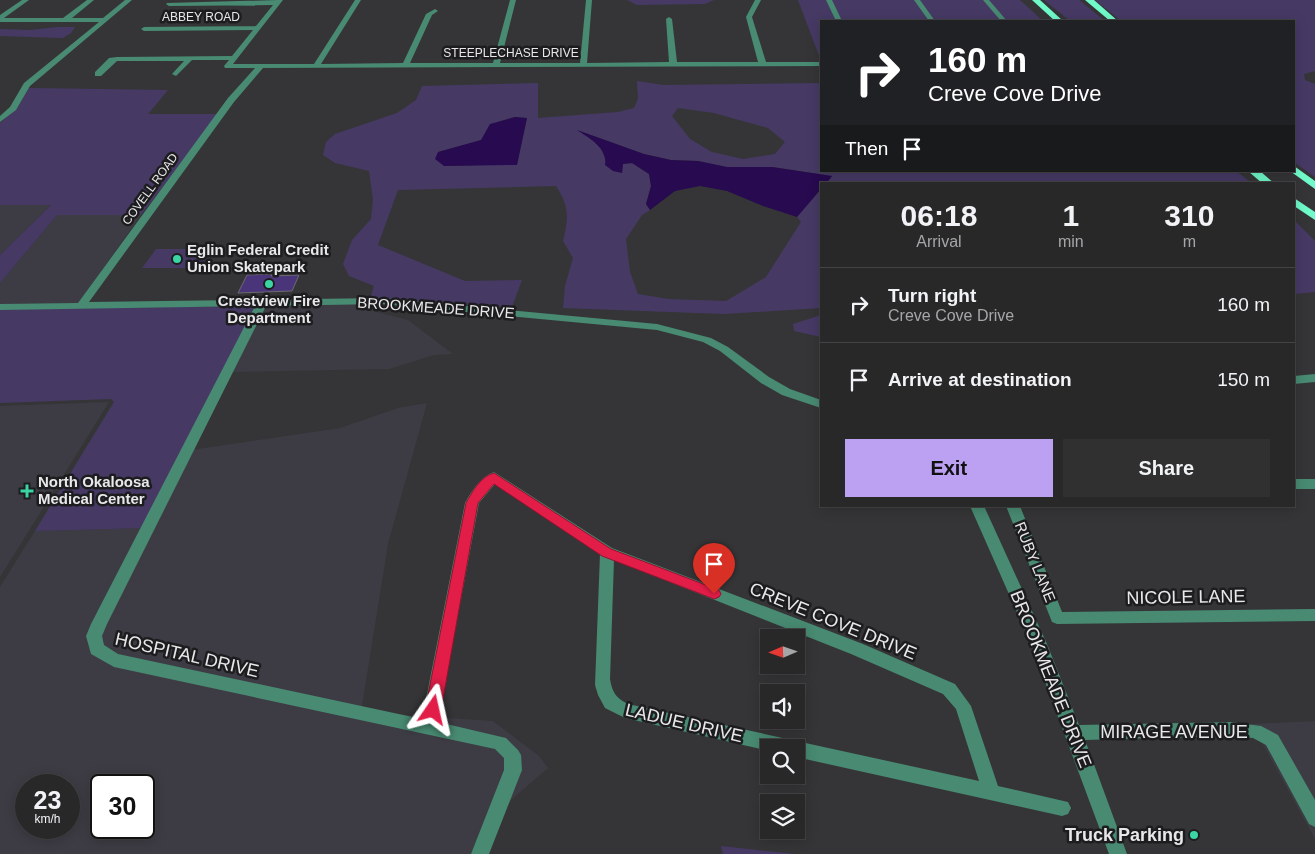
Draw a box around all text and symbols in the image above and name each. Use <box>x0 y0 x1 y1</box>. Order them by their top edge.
street label: ABBEY ROAD <box>162 10 240 24</box>
icon: right <box>845 40 910 105</box>
text: 160 m <box>928 40 1027 79</box>
street label: STEEPLECHASE DRIVE <box>443 46 579 60</box>
text: Creve Cove Drive <box>928 81 1102 106</box>
icon: arrive <box>898 135 926 163</box>
text: Then <box>845 138 888 159</box>
street label: COVELL ROAD <box>119 150 181 227</box>
text: 06:18 <box>901 199 977 232</box>
text: 1 <box>1062 199 1079 232</box>
text: 310 <box>1164 199 1214 232</box>
text: Arrival <box>916 233 962 250</box>
text: min <box>1058 233 1084 250</box>
text: m <box>1183 233 1196 250</box>
place label: Eglin Federal Credit Union Skatepark <box>187 241 329 275</box>
marker: Eglin Federal Credit Union Skatepark <box>171 253 183 265</box>
marker: Crestview Fire Department <box>263 278 275 290</box>
text: Turn right <box>888 285 976 306</box>
icon: right <box>845 291 873 319</box>
place label: Crestview Fire Department <box>218 292 320 326</box>
street label: BROOKMEADE DRIVE <box>357 294 515 321</box>
text: 160 m <box>1217 294 1270 315</box>
text: Creve Cove Drive <box>888 307 1014 324</box>
icon: arrive <box>845 366 873 394</box>
text: Arrive at destination <box>888 369 1072 390</box>
text: 150 m <box>1217 369 1270 390</box>
button: Exit <box>845 439 1053 497</box>
button: Share <box>1063 439 1270 497</box>
place label: North Okaloosa Medical Center <box>38 473 150 507</box>
marker: North Okaloosa Medical Center <box>20 484 34 498</box>
street label: RUBY LANE <box>1012 519 1059 604</box>
pin <box>693 543 735 594</box>
icon: arrive <box>700 550 728 578</box>
street label: CREVE COVE DRIVE <box>747 578 919 664</box>
street label: NICOLE LANE <box>1126 586 1246 608</box>
street label: BROOKMEADE DRIVE <box>1006 588 1096 770</box>
street label: HOSPITAL DRIVE <box>113 629 261 681</box>
north arrow <box>760 629 805 674</box>
map controls <box>760 629 805 839</box>
position arrow <box>406 683 458 735</box>
button: sound <box>760 684 805 729</box>
street label: LADUE DRIVE <box>623 700 745 746</box>
street label: MIRAGE AVENUE <box>1100 722 1248 742</box>
button: search <box>760 739 805 784</box>
speed limit sign: 30 <box>90 774 155 839</box>
text: 23 <box>34 786 61 814</box>
button: layers <box>760 794 805 839</box>
text: km/h <box>34 812 61 826</box>
place label: Truck Parking <box>1065 825 1184 845</box>
marker: Truck Parking <box>1188 829 1200 841</box>

